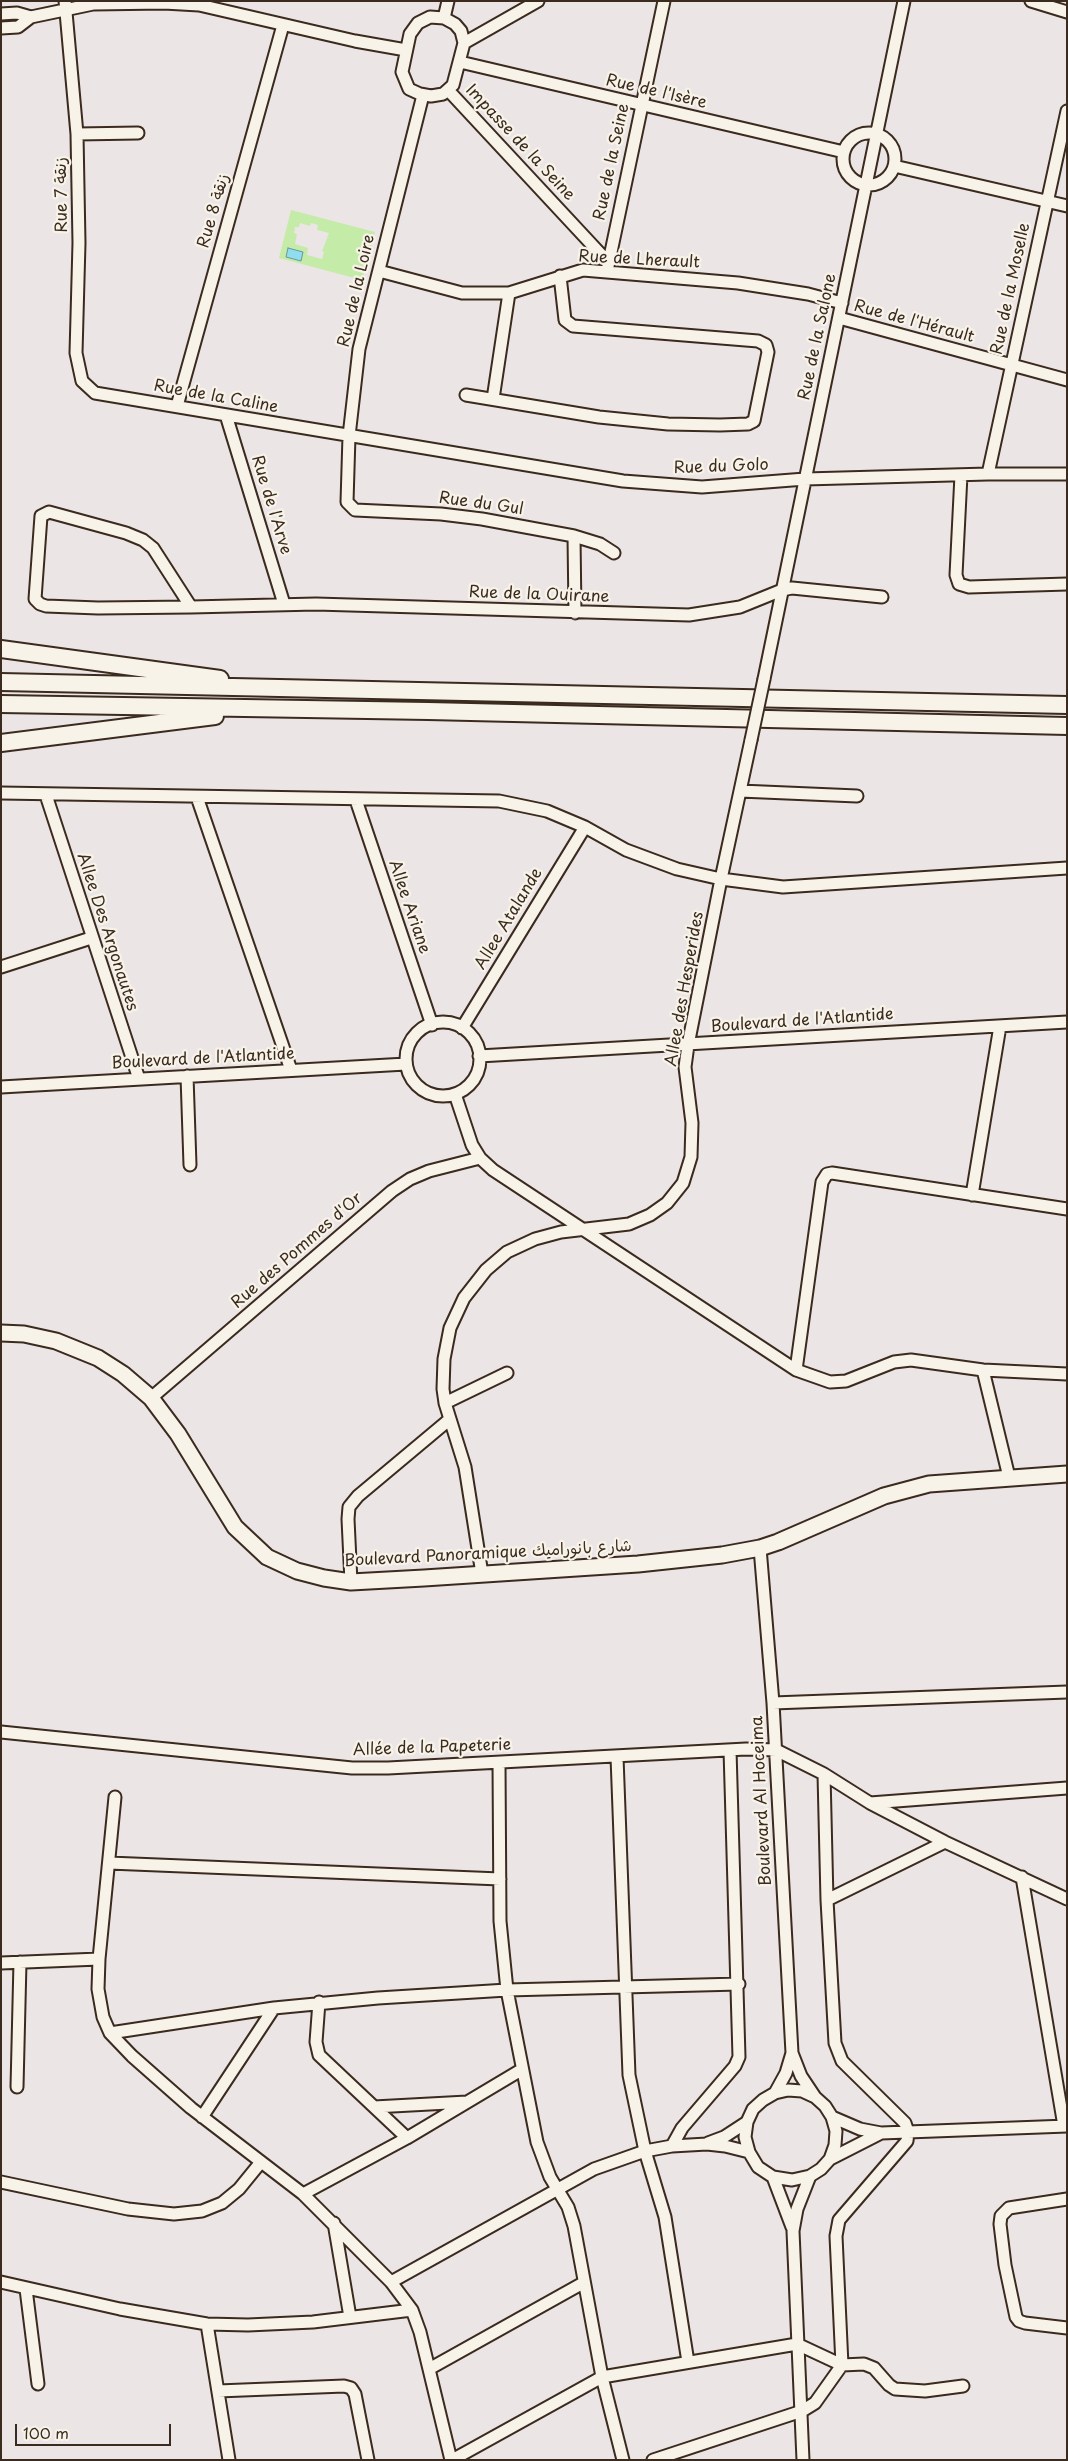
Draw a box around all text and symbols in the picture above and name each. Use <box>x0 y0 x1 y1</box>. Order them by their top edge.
street label: Rue de l'Isère <box>604 71 708 113</box>
street label: Impasse de la Seine <box>461 81 579 205</box>
street label: Rue de la Seine <box>590 102 634 222</box>
street label: Rue 7 زنقة <box>52 157 72 233</box>
street label: Rue 8 زنقة <box>194 172 234 250</box>
street label: Rue de la Moselle <box>988 221 1034 357</box>
street label: Rue de la Loire <box>335 233 379 349</box>
street label: Rue de Lherault <box>578 247 700 273</box>
street label: Rue de la Salone <box>795 272 841 402</box>
street label: Rue de l'Hérault <box>852 297 976 347</box>
street label: Rue de la Caline <box>152 377 280 417</box>
street label: Rue de l'Arve <box>247 453 295 557</box>
street label: Rue du Golo <box>673 456 769 478</box>
street label: Rue du Gul <box>438 489 524 519</box>
street label: Rue de la Ouirane <box>468 583 610 607</box>
street label: Allee Des Argonautes <box>72 851 142 1013</box>
street label: Allee Ariane <box>384 858 434 956</box>
street label: Allee Atalande <box>471 865 547 973</box>
street label: Allee des Hesperides <box>662 910 708 1068</box>
street label: Boulevard de l'Atlantide <box>710 1005 894 1037</box>
street label: Boulevard de l'Atlantide <box>111 1045 295 1073</box>
street label: Rue des Pommes d'Or <box>228 1189 366 1313</box>
street label: Boulevard Panoramique شارع بانوراميك <box>344 1537 632 1571</box>
street label: Boulevard Al Hoceima <box>748 1716 776 1886</box>
street label: Allée de la Papeterie <box>353 1736 511 1760</box>
scale bar <box>18 2414 174 2446</box>
text: 100 m <box>23 2421 69 2444</box>

